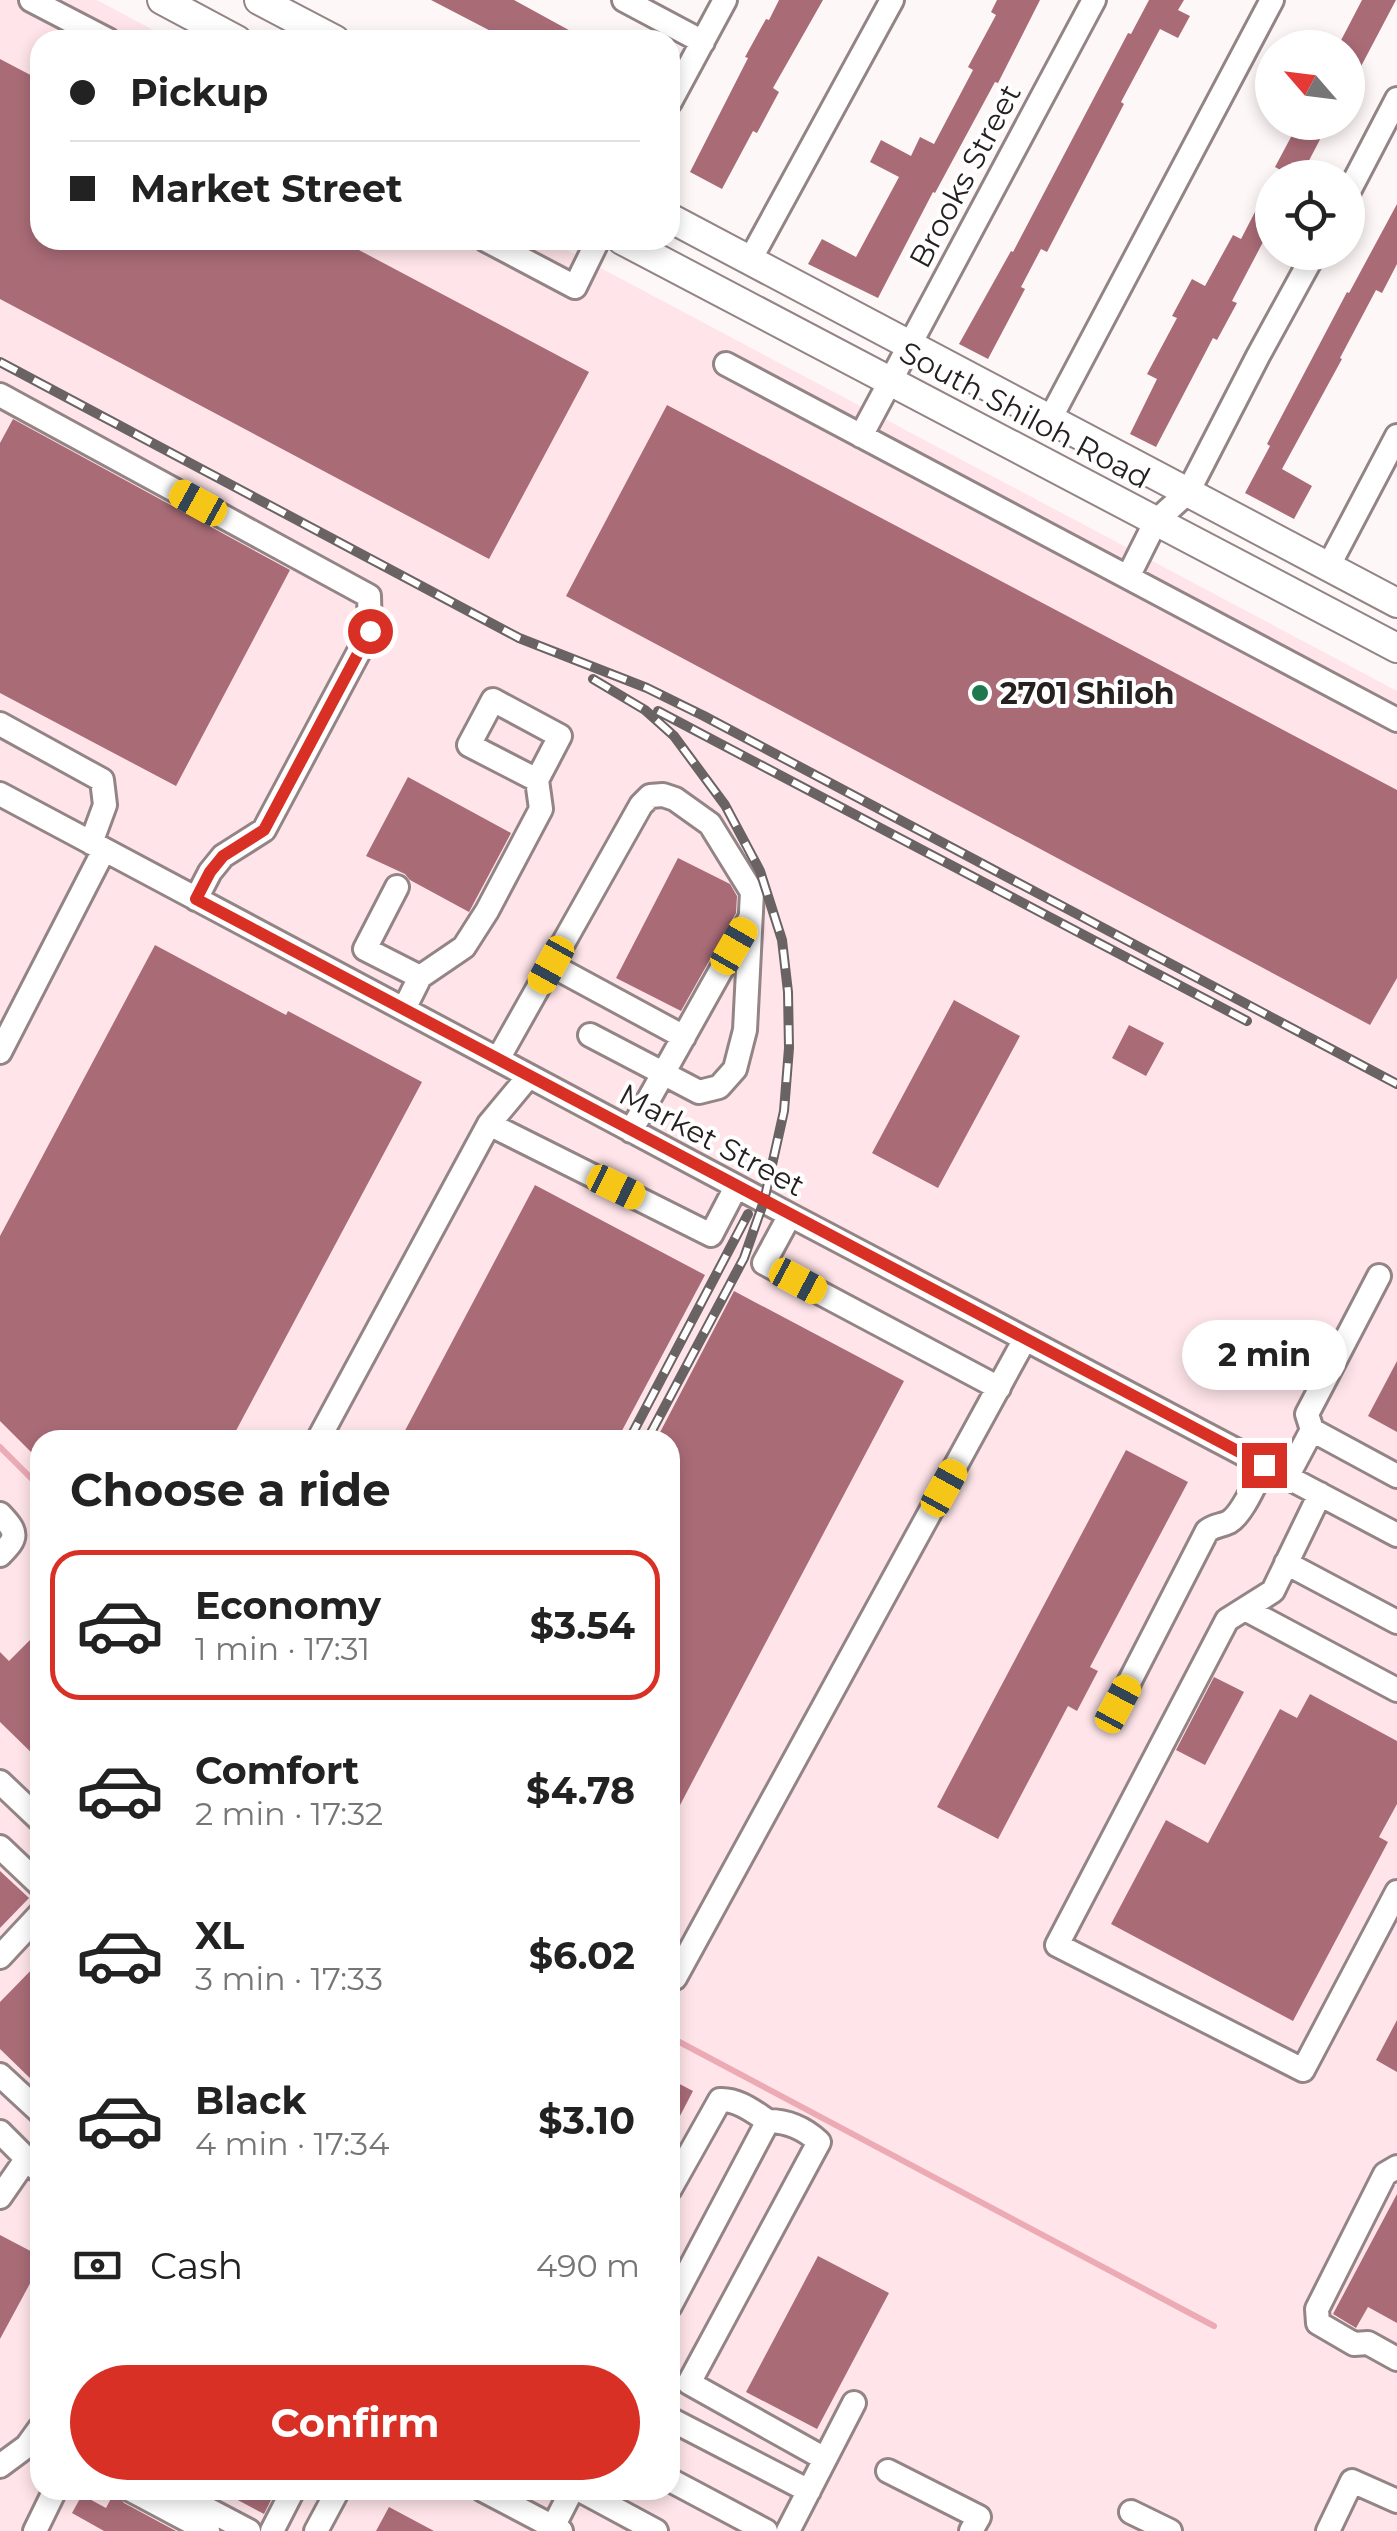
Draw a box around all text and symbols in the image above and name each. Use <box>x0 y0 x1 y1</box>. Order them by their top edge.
north arrow <box>1255 30 1365 140</box>
map controls <box>1255 30 1365 270</box>
text: Pickup <box>130 69 268 116</box>
street label: Brooks Street <box>901 78 1029 274</box>
button: locate <box>1255 160 1365 270</box>
text: Market Street <box>130 165 403 212</box>
street label: South Shiloh Road <box>894 333 1156 497</box>
car <box>164 475 232 531</box>
route start <box>348 609 393 654</box>
place label: 2701 Shiloh <box>1000 675 1175 712</box>
marker: 2701 Shiloh <box>969 682 991 704</box>
car <box>706 913 762 979</box>
car <box>523 931 579 999</box>
street label: Market Street <box>613 1076 811 1204</box>
car <box>582 1160 650 1214</box>
car <box>764 1254 832 1308</box>
callout: 2 min <box>1182 1320 1346 1390</box>
text: 2 min <box>1218 1335 1311 1374</box>
route end <box>1242 1443 1287 1488</box>
car <box>916 1454 972 1522</box>
text: Choose a ride <box>70 1462 391 1517</box>
icon: car <box>75 1580 165 1670</box>
text: Economy <box>195 1582 381 1629</box>
text: $3.54 <box>530 1602 635 1649</box>
text: 1 min · 17:31 <box>195 1629 370 1668</box>
car <box>1091 1670 1145 1738</box>
icon: car <box>75 1745 165 1835</box>
text: Comfort <box>195 1747 359 1794</box>
text: $4.78 <box>526 1767 635 1814</box>
text: 2 min · 17:32 <box>195 1794 383 1833</box>
icon: car <box>75 1910 165 2000</box>
text: XL <box>195 1912 244 1959</box>
text: $6.02 <box>529 1932 635 1979</box>
text: 3 min · 17:33 <box>195 1959 383 1998</box>
icon: car <box>75 2075 165 2165</box>
text: Black <box>195 2077 306 2124</box>
text: $3.10 <box>538 2097 635 2144</box>
text: 4 min · 17:34 <box>195 2124 389 2163</box>
icon: cash <box>70 2238 125 2293</box>
text: Cash <box>150 2242 243 2289</box>
text: 490 m <box>536 2246 640 2285</box>
button: Confirm <box>70 2365 640 2480</box>

